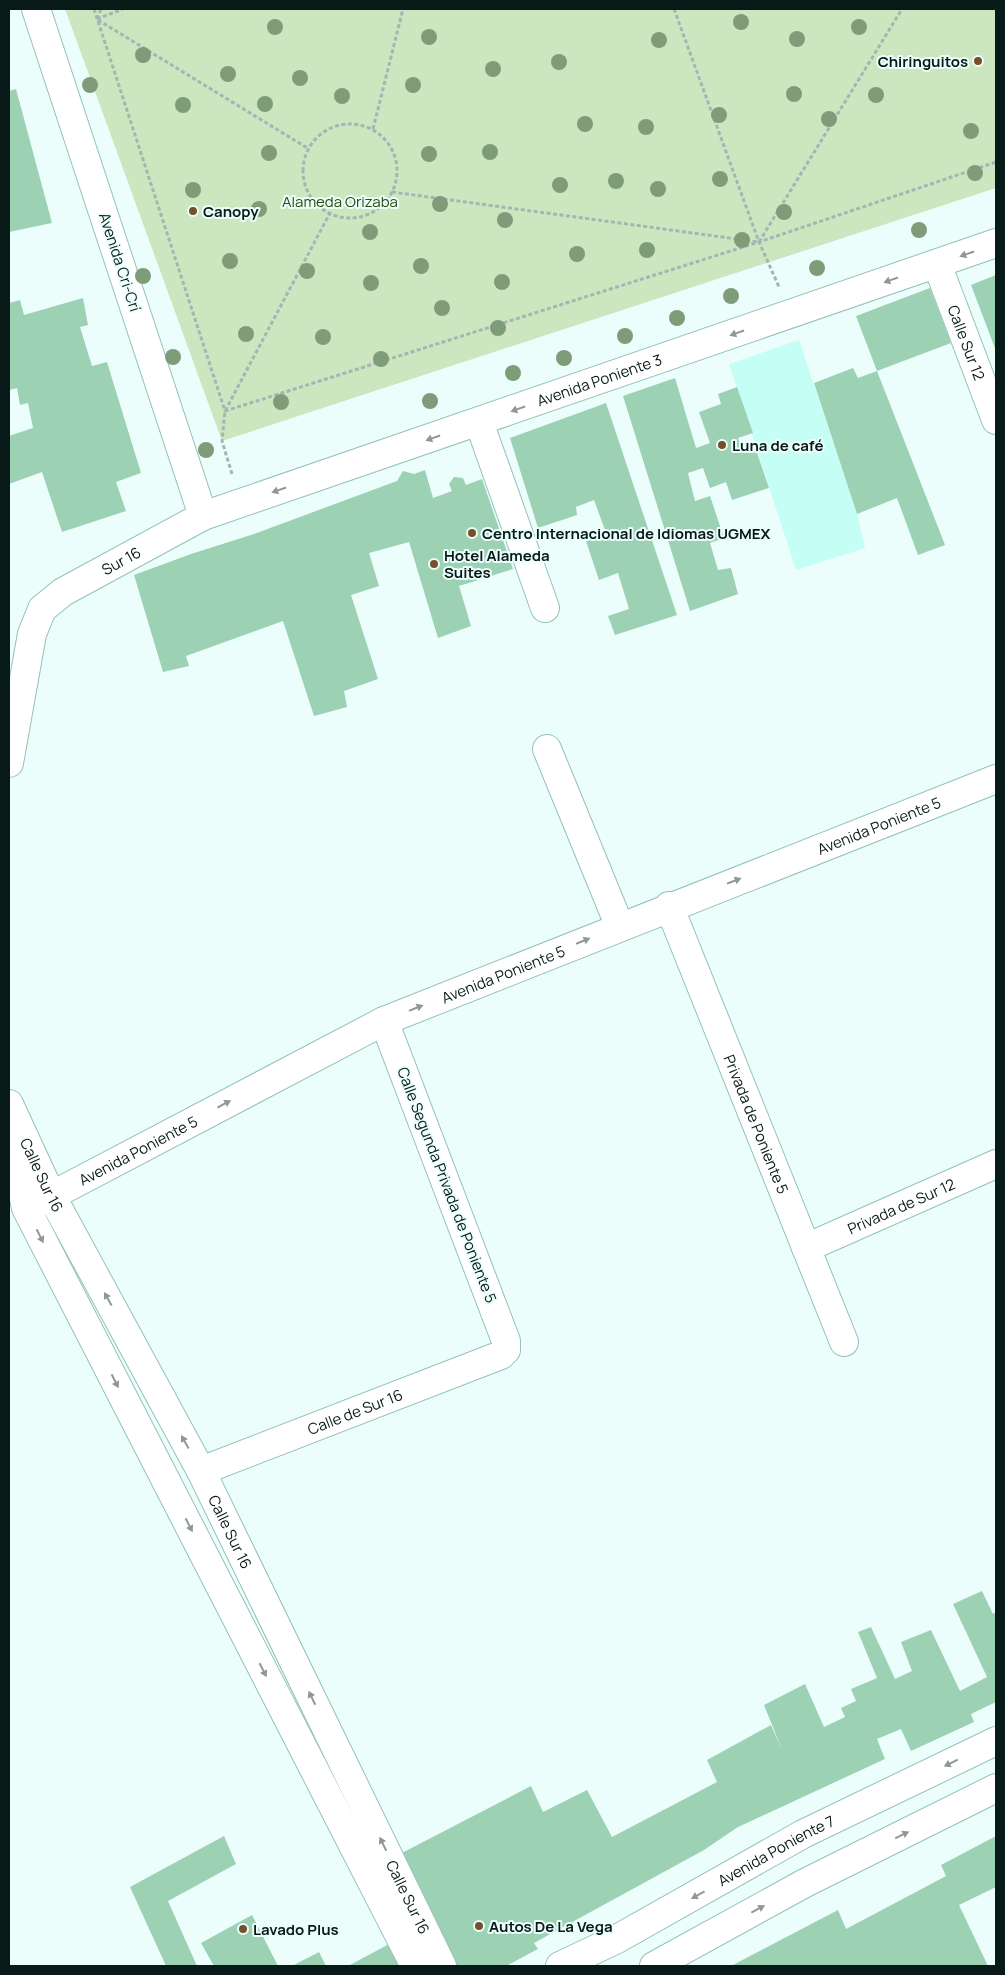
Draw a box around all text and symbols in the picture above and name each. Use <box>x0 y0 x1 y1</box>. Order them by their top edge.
place label: Chiringuitos <box>878 51 968 72</box>
marker: Chiringuitos <box>972 55 984 67</box>
park label: Alameda Orizaba <box>282 191 398 212</box>
place label: Canopy <box>203 201 259 222</box>
marker: Canopy <box>187 205 199 217</box>
street label: Avenida Cri-Crí <box>94 210 146 315</box>
one-way arrow <box>959 250 974 258</box>
one-way arrow <box>883 276 898 284</box>
street label: Calle Sur 12 <box>943 302 990 383</box>
one-way arrow <box>730 330 745 337</box>
street label: Avenida Poniente 3 <box>534 348 665 411</box>
one-way arrow <box>510 406 525 413</box>
one-way arrow <box>425 434 440 442</box>
place label: Luna de café <box>732 435 824 456</box>
marker: Luna de café <box>716 439 728 451</box>
one-way arrow <box>272 487 287 495</box>
place label: Centro Internacional de Idiomas UGMEX <box>482 523 771 544</box>
marker: Centro Internacional de Idiomas UGMEX <box>466 527 478 539</box>
street label: Sur 16 <box>98 541 144 580</box>
place label: Hotel Alameda Suites <box>444 545 550 583</box>
marker: Hotel Alameda Suites <box>428 558 440 570</box>
street label: Avenida Poniente 5 <box>814 791 944 859</box>
one-way arrow <box>727 877 742 885</box>
one-way arrow <box>576 937 591 945</box>
street label: Avenida Poniente 5 <box>438 940 568 1008</box>
one-way arrow <box>409 1004 424 1012</box>
street label: Privada de Poniente 5 <box>719 1051 794 1197</box>
street label: Calle Segunda Privada de Poniente 5 <box>392 1064 502 1306</box>
one-way arrow <box>218 1100 231 1109</box>
street label: Avenida Poniente 5 <box>75 1110 201 1190</box>
street label: Calle Sur 16 <box>15 1134 69 1215</box>
street label: Privada de Sur 12 <box>844 1173 958 1239</box>
one-way arrow <box>36 1229 44 1243</box>
one-way arrow <box>104 1292 112 1307</box>
one-way arrow <box>111 1373 119 1388</box>
street label: Calle de Sur 16 <box>304 1384 405 1439</box>
one-way arrow <box>181 1435 190 1449</box>
street label: Calle Sur 16 <box>204 1491 257 1572</box>
one-way arrow <box>185 1518 193 1532</box>
one-way arrow <box>259 1662 267 1677</box>
one-way arrow <box>307 1691 315 1705</box>
one-way arrow <box>944 1759 958 1767</box>
street label: Avenida Poniente 7 <box>714 1810 838 1891</box>
one-way arrow <box>895 1831 910 1839</box>
one-way arrow <box>379 1837 387 1851</box>
street label: Calle Sur 16 <box>381 1856 435 1937</box>
one-way arrow <box>692 1890 705 1899</box>
one-way arrow <box>750 1905 765 1913</box>
place label: Autos De La Vega <box>489 1916 613 1937</box>
place label: Lavado Plus <box>253 1919 339 1940</box>
marker: Autos De La Vega <box>473 1920 485 1932</box>
marker: Lavado Plus <box>237 1923 249 1935</box>

